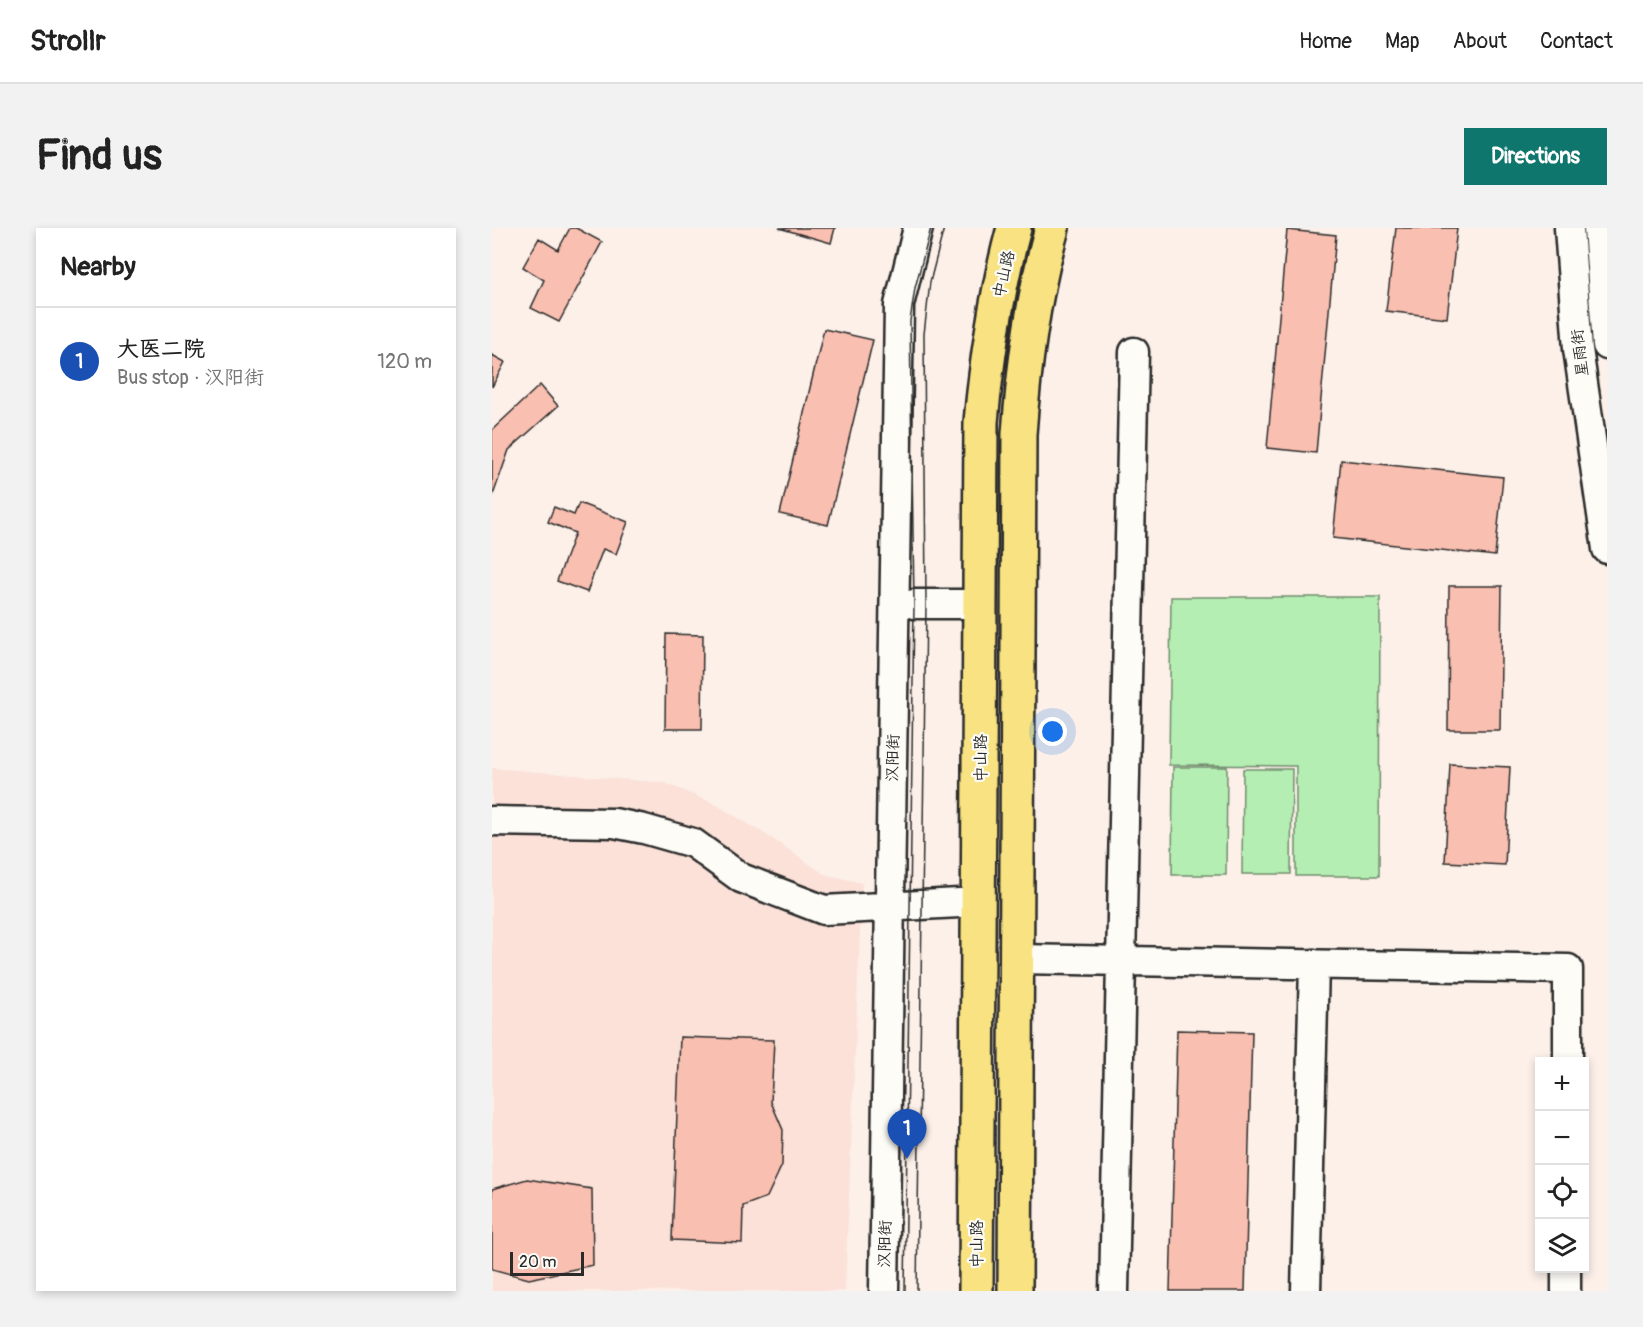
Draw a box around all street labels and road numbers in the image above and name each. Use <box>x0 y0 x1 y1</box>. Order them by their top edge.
street label: 中山路 <box>989 249 1019 300</box>
street label: 星雨街 <box>1567 328 1593 378</box>
street label: 汉阳街 <box>883 734 903 782</box>
street label: 中山路 <box>971 734 991 782</box>
street label: 汉阳街 <box>875 1220 895 1268</box>
street label: 中山路 <box>967 1220 987 1268</box>

